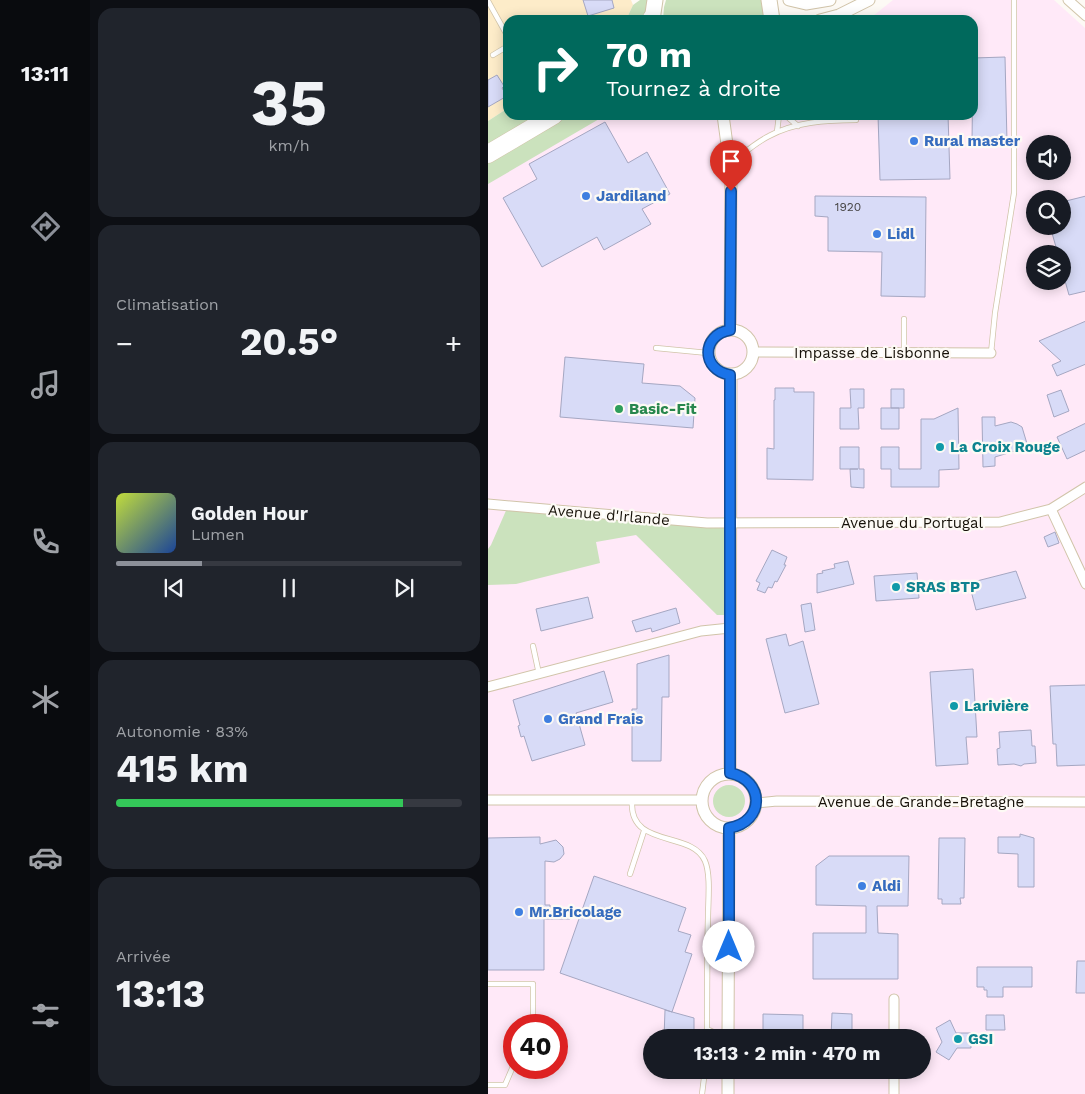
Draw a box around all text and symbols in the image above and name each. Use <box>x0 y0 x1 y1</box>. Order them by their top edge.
text: 70 m <box>606 34 692 76</box>
icon: right <box>523 35 588 100</box>
text: 13:11 <box>21 61 69 86</box>
text: 35 <box>251 65 327 141</box>
text: Tournez à droite <box>606 76 781 101</box>
place label: Rural master <box>924 132 1021 150</box>
marker: Rural master <box>908 135 920 147</box>
map controls <box>1026 135 1071 290</box>
button: sound <box>1026 135 1071 180</box>
text: km/h <box>268 136 310 155</box>
pin <box>710 140 752 191</box>
icon: arrive <box>717 147 745 175</box>
place label: Jardiland <box>596 187 666 205</box>
marker: Jardiland <box>580 190 592 202</box>
button: search <box>1026 190 1071 235</box>
house number: 1920 <box>835 200 861 214</box>
icon: directions <box>28 209 63 244</box>
place label: Lidl <box>887 225 915 243</box>
marker: Lidl <box>871 228 883 240</box>
button: layers <box>1026 245 1071 290</box>
text: Climatisation <box>116 295 219 314</box>
text: 20.5° <box>240 320 338 364</box>
text: − <box>116 327 133 360</box>
text: + <box>445 327 462 360</box>
street label: Impasse de Lisbonne <box>794 344 950 362</box>
icon: music <box>28 367 63 402</box>
place label: Basic-Fit <box>629 400 697 418</box>
marker: Basic-Fit <box>613 403 625 415</box>
place label: La Croix Rouge <box>950 438 1061 456</box>
marker: La Croix Rouge <box>934 441 946 453</box>
street label: Avenue d'Irlande <box>547 501 671 529</box>
text: Golden Hour <box>191 502 308 525</box>
street label: Avenue du Portugal <box>841 514 984 532</box>
icon: phone <box>28 524 63 559</box>
text: Lumen <box>191 525 245 544</box>
icon: previous <box>160 574 188 602</box>
icon: pause <box>275 574 303 602</box>
icon: next <box>390 574 418 602</box>
place label: SRAS BTP <box>906 578 980 596</box>
marker: SRAS BTP <box>890 581 902 593</box>
icon: climate <box>28 682 63 717</box>
place label: Larivière <box>964 697 1029 715</box>
marker: Larivière <box>948 700 960 712</box>
place label: Grand Frais <box>558 710 643 728</box>
marker: Grand Frais <box>542 713 554 725</box>
text: Autonomie · 83% <box>116 722 248 741</box>
text: 415 km <box>116 747 248 791</box>
street label: Avenue de Grande-Bretagne <box>818 793 1024 811</box>
icon: car <box>28 840 63 875</box>
place label: Aldi <box>872 877 901 895</box>
marker: Aldi <box>856 880 868 892</box>
place label: Mr.Bricolage <box>529 903 622 921</box>
marker: Mr.Bricolage <box>513 906 525 918</box>
position arrow <box>702 920 754 972</box>
text: Arrivée <box>116 947 171 966</box>
text: 13:13 <box>116 972 205 1016</box>
icon: filters <box>28 998 63 1033</box>
speed limit sign: 40 <box>503 1014 568 1079</box>
place label: GSI <box>968 1030 993 1048</box>
marker: GSI <box>952 1033 964 1045</box>
text: 13:13 · 2 min · 470 m <box>694 1042 880 1065</box>

